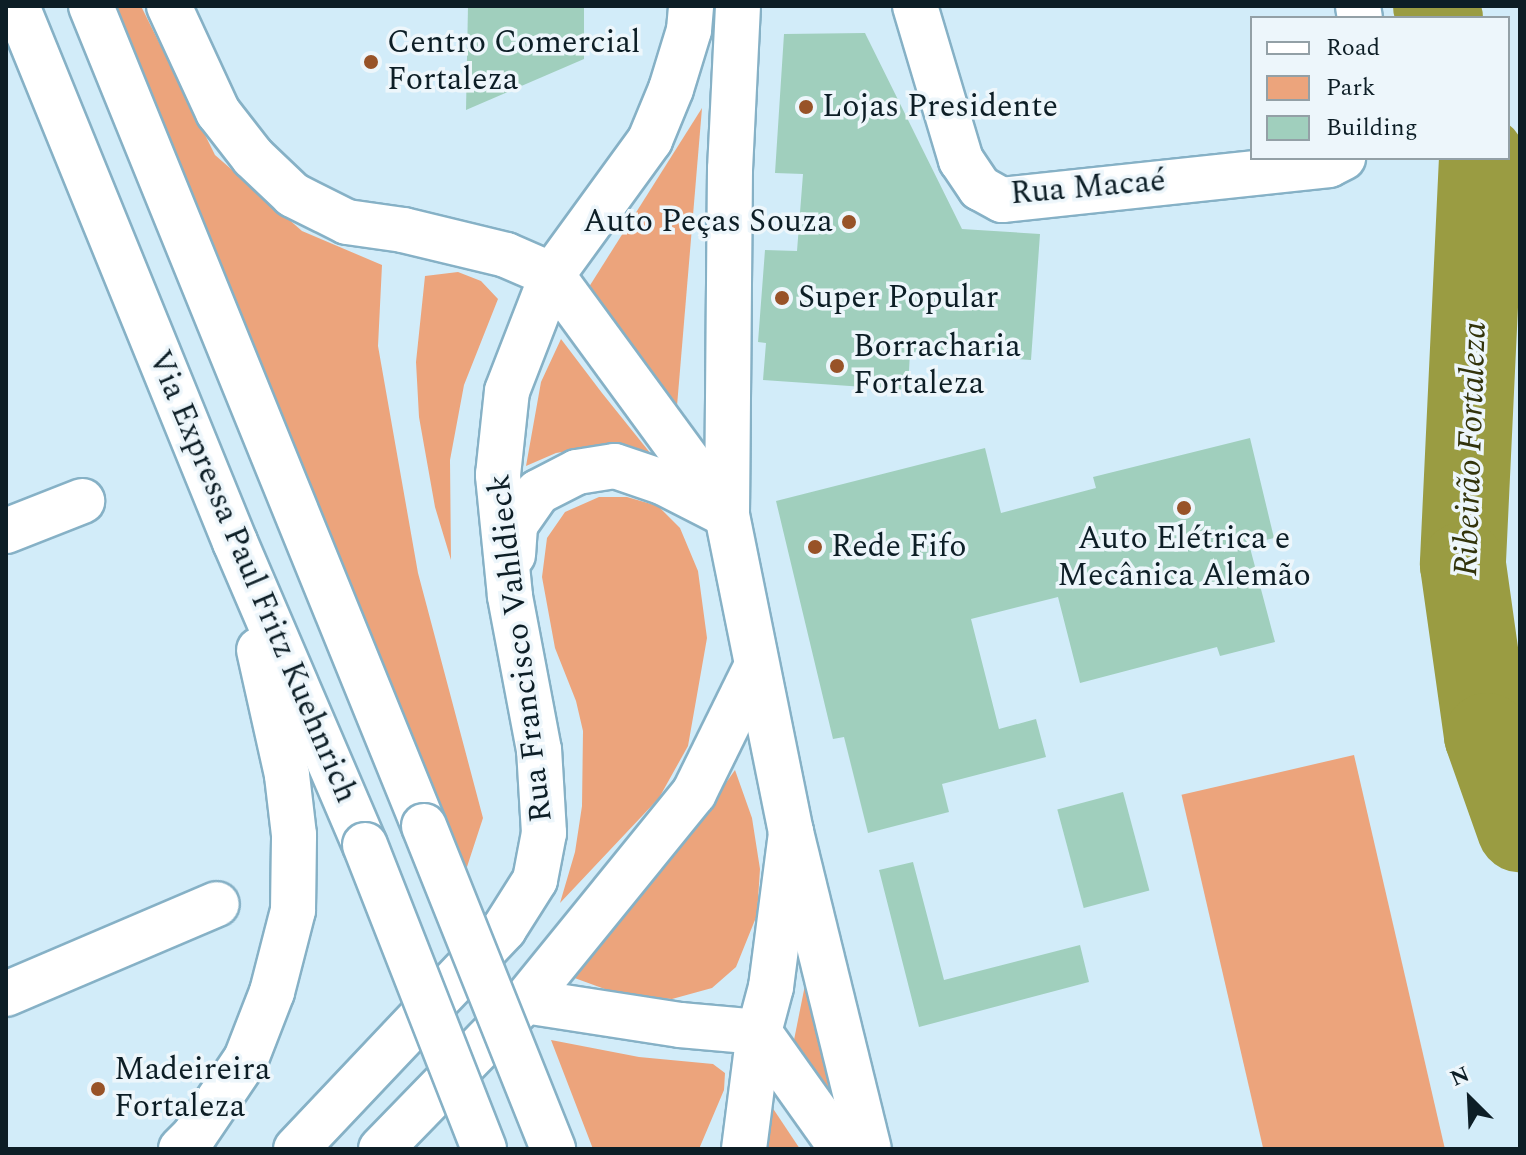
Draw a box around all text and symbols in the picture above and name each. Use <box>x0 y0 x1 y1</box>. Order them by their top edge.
legend <box>1250 16 1510 160</box>
place label: Centro Comercial Fortaleza <box>387 25 640 100</box>
text: Road <box>1326 30 1380 66</box>
marker: Centro Comercial Fortaleza <box>362 53 380 71</box>
text: Park <box>1326 70 1376 106</box>
place label: Lojas Presidente <box>822 88 1058 126</box>
marker: Lojas Presidente <box>797 98 815 116</box>
text: Building <box>1326 110 1418 146</box>
street label: Rua Macaé <box>1009 162 1167 214</box>
place label: Auto Peças Souza <box>583 203 833 241</box>
marker: Auto Peças Souza <box>840 213 858 231</box>
place label: Super Popular <box>798 279 998 317</box>
marker: Super Popular <box>773 289 791 307</box>
water label: Ribeirão Fortaleza <box>1446 321 1496 577</box>
place label: Borracharia Fortaleza <box>853 329 1021 404</box>
street label: Via Expressa Paul Fritz Kuehnrich <box>139 345 365 809</box>
marker: Borracharia Fortaleza <box>828 357 846 375</box>
street label: Rua Francisco Vahldieck <box>481 472 561 824</box>
marker: Auto Elétrica e Mecânica Alemão <box>1175 499 1193 517</box>
place label: Auto Elétrica e Mecânica Alemão <box>1057 521 1311 596</box>
place label: Rede Fifo <box>831 528 967 566</box>
marker: Rede Fifo <box>806 538 824 556</box>
place label: Madeireira Fortaleza <box>114 1052 271 1127</box>
text: N <box>1445 1058 1475 1095</box>
north arrow <box>1430 1059 1510 1139</box>
marker: Madeireira Fortaleza <box>89 1080 107 1098</box>

